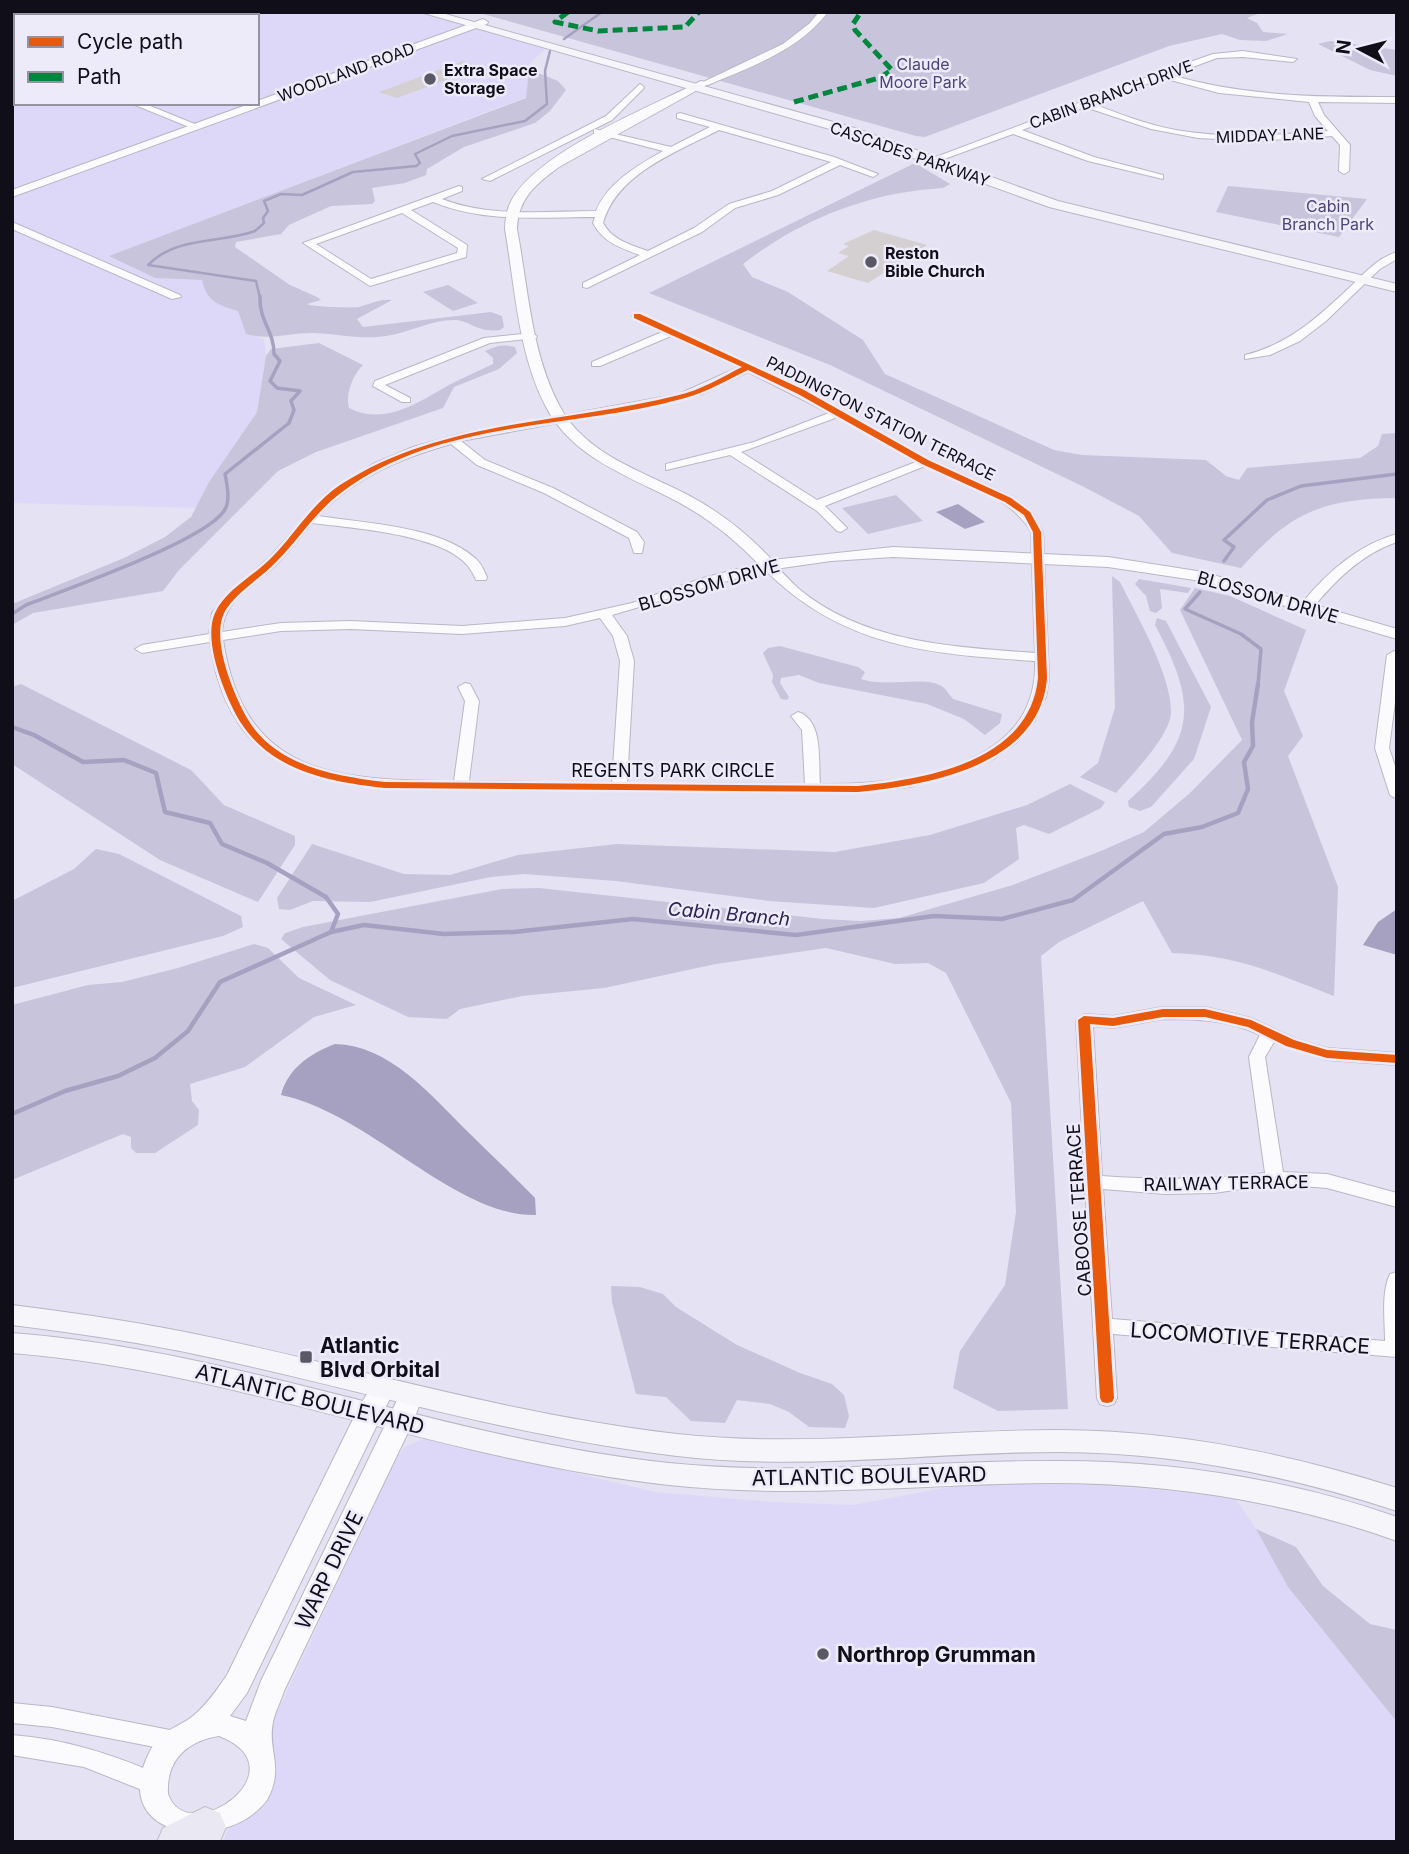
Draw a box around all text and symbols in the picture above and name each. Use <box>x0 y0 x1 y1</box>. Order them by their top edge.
legend <box>14 14 259 105</box>
north arrow <box>1325 14 1395 84</box>
text: Cycle path <box>77 29 183 54</box>
street label: WOODLAND ROAD <box>275 38 417 106</box>
text: N <box>1331 38 1356 56</box>
park label: Claude Moore Park <box>879 54 967 92</box>
street label: CABIN BRANCH DRIVE <box>1027 55 1195 133</box>
place label: Extra Space Storage <box>444 60 537 98</box>
text: Path <box>77 64 122 89</box>
marker: Extra Space Storage <box>422 71 438 87</box>
street label: CASCADES PARKWAY <box>827 117 993 191</box>
street label: MIDDAY LANE <box>1216 123 1324 147</box>
park label: Cabin Branch Park <box>1282 196 1374 234</box>
place label: Reston Bible Church <box>885 243 985 281</box>
marker: Reston Bible Church <box>863 254 879 270</box>
street label: PADDINGTON STATION TERRACE <box>763 351 999 485</box>
street label: BLOSSOM DRIVE <box>636 555 782 615</box>
street label: BLOSSOM DRIVE <box>1195 567 1341 627</box>
street label: REGENTS PARK CIRCLE <box>571 760 775 781</box>
water label: Cabin Branch <box>667 897 791 931</box>
street label: CABOOSE TERRACE <box>1062 1123 1096 1297</box>
street label: RAILWAY TERRACE <box>1143 1171 1309 1195</box>
street label: LOCOMOTIVE TERRACE <box>1129 1317 1371 1359</box>
place label: Atlantic Blvd Orbital <box>320 1333 440 1382</box>
marker: Atlantic Blvd Orbital <box>298 1349 314 1365</box>
street label: ATLANTIC BOULEVARD <box>193 1358 427 1440</box>
street label: ATLANTIC BOULEVARD <box>751 1461 987 1491</box>
street label: WARP DRIVE <box>290 1507 368 1633</box>
place label: Northrop Grumman <box>837 1642 1036 1667</box>
marker: Northrop Grumman <box>815 1646 831 1662</box>

